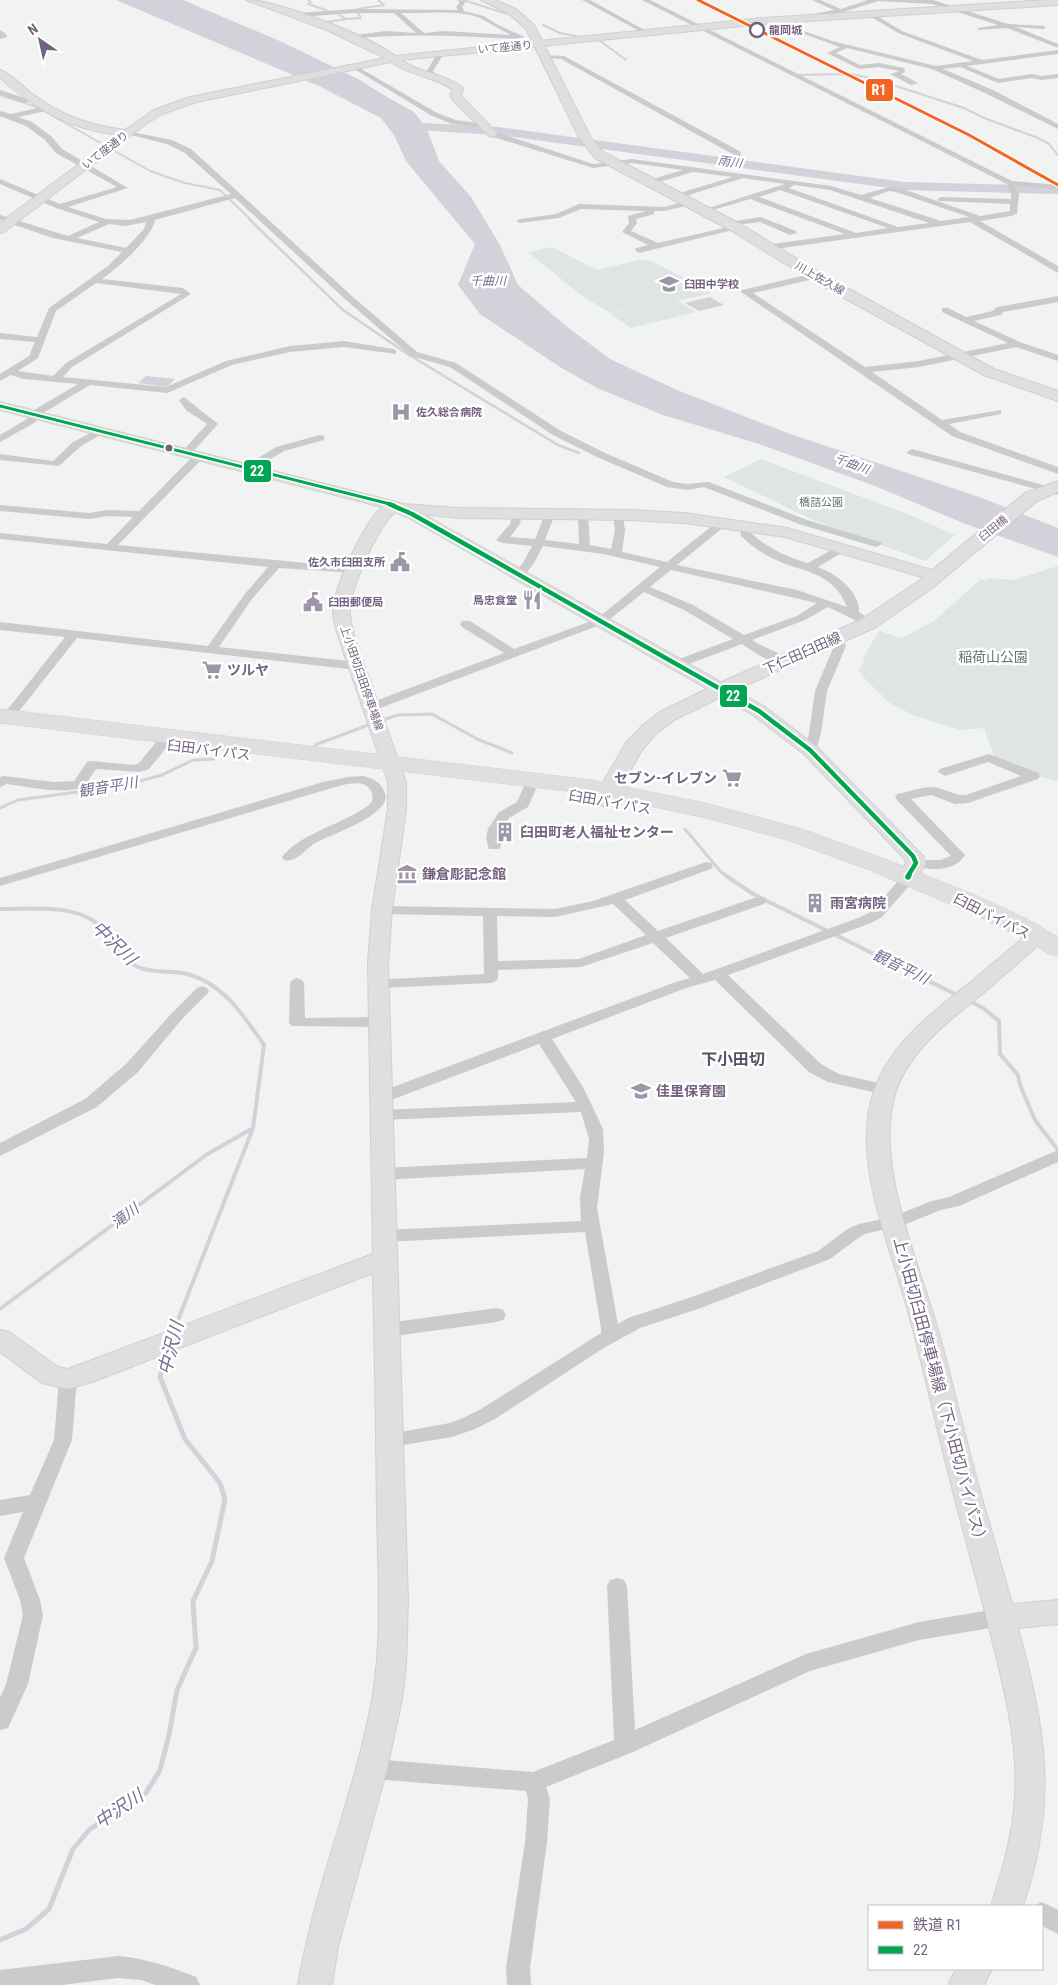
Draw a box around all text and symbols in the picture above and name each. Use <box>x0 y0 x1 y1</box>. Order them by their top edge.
north arrow <box>15 15 65 65</box>
text: N <box>25 20 41 38</box>
marker: 龍岡城 <box>749 22 765 38</box>
place label: 龍岡城 <box>769 24 803 37</box>
street label: いて座通り <box>477 39 533 56</box>
line badge: R1 <box>865 78 894 102</box>
text: R1 <box>872 82 886 98</box>
street label: いて座通り <box>80 129 131 172</box>
water label: 雨川 <box>717 153 745 171</box>
street label: 川上佐久線 <box>793 259 847 298</box>
school or university icon: 臼田中学校 <box>658 273 680 295</box>
water label: 千曲川 <box>470 274 508 288</box>
place label: 臼田中学校 <box>684 278 739 291</box>
hospital icon: 佐久総合病院 <box>390 401 412 423</box>
place label: 佐久総合病院 <box>416 406 482 419</box>
unlabelled marker <box>164 443 174 453</box>
water label: 千曲川 <box>833 451 873 477</box>
line badge: 22 <box>243 459 272 483</box>
text: 22 <box>250 463 264 479</box>
park label: 橋詰公園 <box>799 496 843 509</box>
street label: 臼田橋 <box>976 513 1010 544</box>
public building icon: 佐久市臼田支所 <box>389 551 411 573</box>
place label: 佐久市臼田支所 <box>308 556 385 569</box>
restaurant icon: 鳥忠食堂 <box>521 589 543 611</box>
public building icon: 臼田郵便局 <box>302 591 324 613</box>
place label: 鳥忠食堂 <box>473 594 517 607</box>
place label: 臼田郵便局 <box>328 596 383 609</box>
street label: 上小田切臼田停車場線 <box>337 624 386 732</box>
street label: 下仁田臼田線 <box>760 629 844 677</box>
park label: 稲荷山公園 <box>958 649 1028 665</box>
supermarket icon: ツルヤ <box>201 659 223 681</box>
place label: ツルヤ <box>227 662 269 678</box>
line badge: 22 <box>719 684 748 708</box>
text: 22 <box>726 688 740 704</box>
street label: 臼田バイパス <box>166 737 252 763</box>
supermarket icon: セブン-イレブン <box>721 767 743 789</box>
place label: セブン-イレブン <box>614 770 717 786</box>
water label: 観音平川 <box>77 773 141 801</box>
street label: 臼田バイパス <box>567 787 653 817</box>
building icon: 臼田町老人福祉センター <box>494 821 516 843</box>
place label: 臼田町老人福祉センター <box>520 824 674 840</box>
museum icon: 鎌倉彫記念館 <box>396 863 418 885</box>
place label: 鎌倉彫記念館 <box>422 866 506 882</box>
street label: 臼田バイパス <box>951 890 1033 942</box>
building icon: 雨宮病院 <box>804 892 826 914</box>
place label: 雨宮病院 <box>830 895 886 911</box>
water label: 中沢川 <box>88 916 143 970</box>
water label: 観音平川 <box>870 946 934 989</box>
district label: 下小田切 <box>701 1050 765 1069</box>
school or university icon: 佳里保育園 <box>630 1080 652 1102</box>
place label: 佳里保育園 <box>656 1083 726 1099</box>
water label: 滝川 <box>108 1199 144 1232</box>
street label: 上小田切臼田停車場線（下小田切バイパス） <box>890 1235 991 1549</box>
water label: 中沢川 <box>154 1317 188 1377</box>
water label: 中沢川 <box>90 1784 149 1832</box>
legend <box>868 1905 1043 1970</box>
text: 鉄道 R1 <box>913 1916 962 1934</box>
text: 22 <box>913 1941 928 1959</box>

